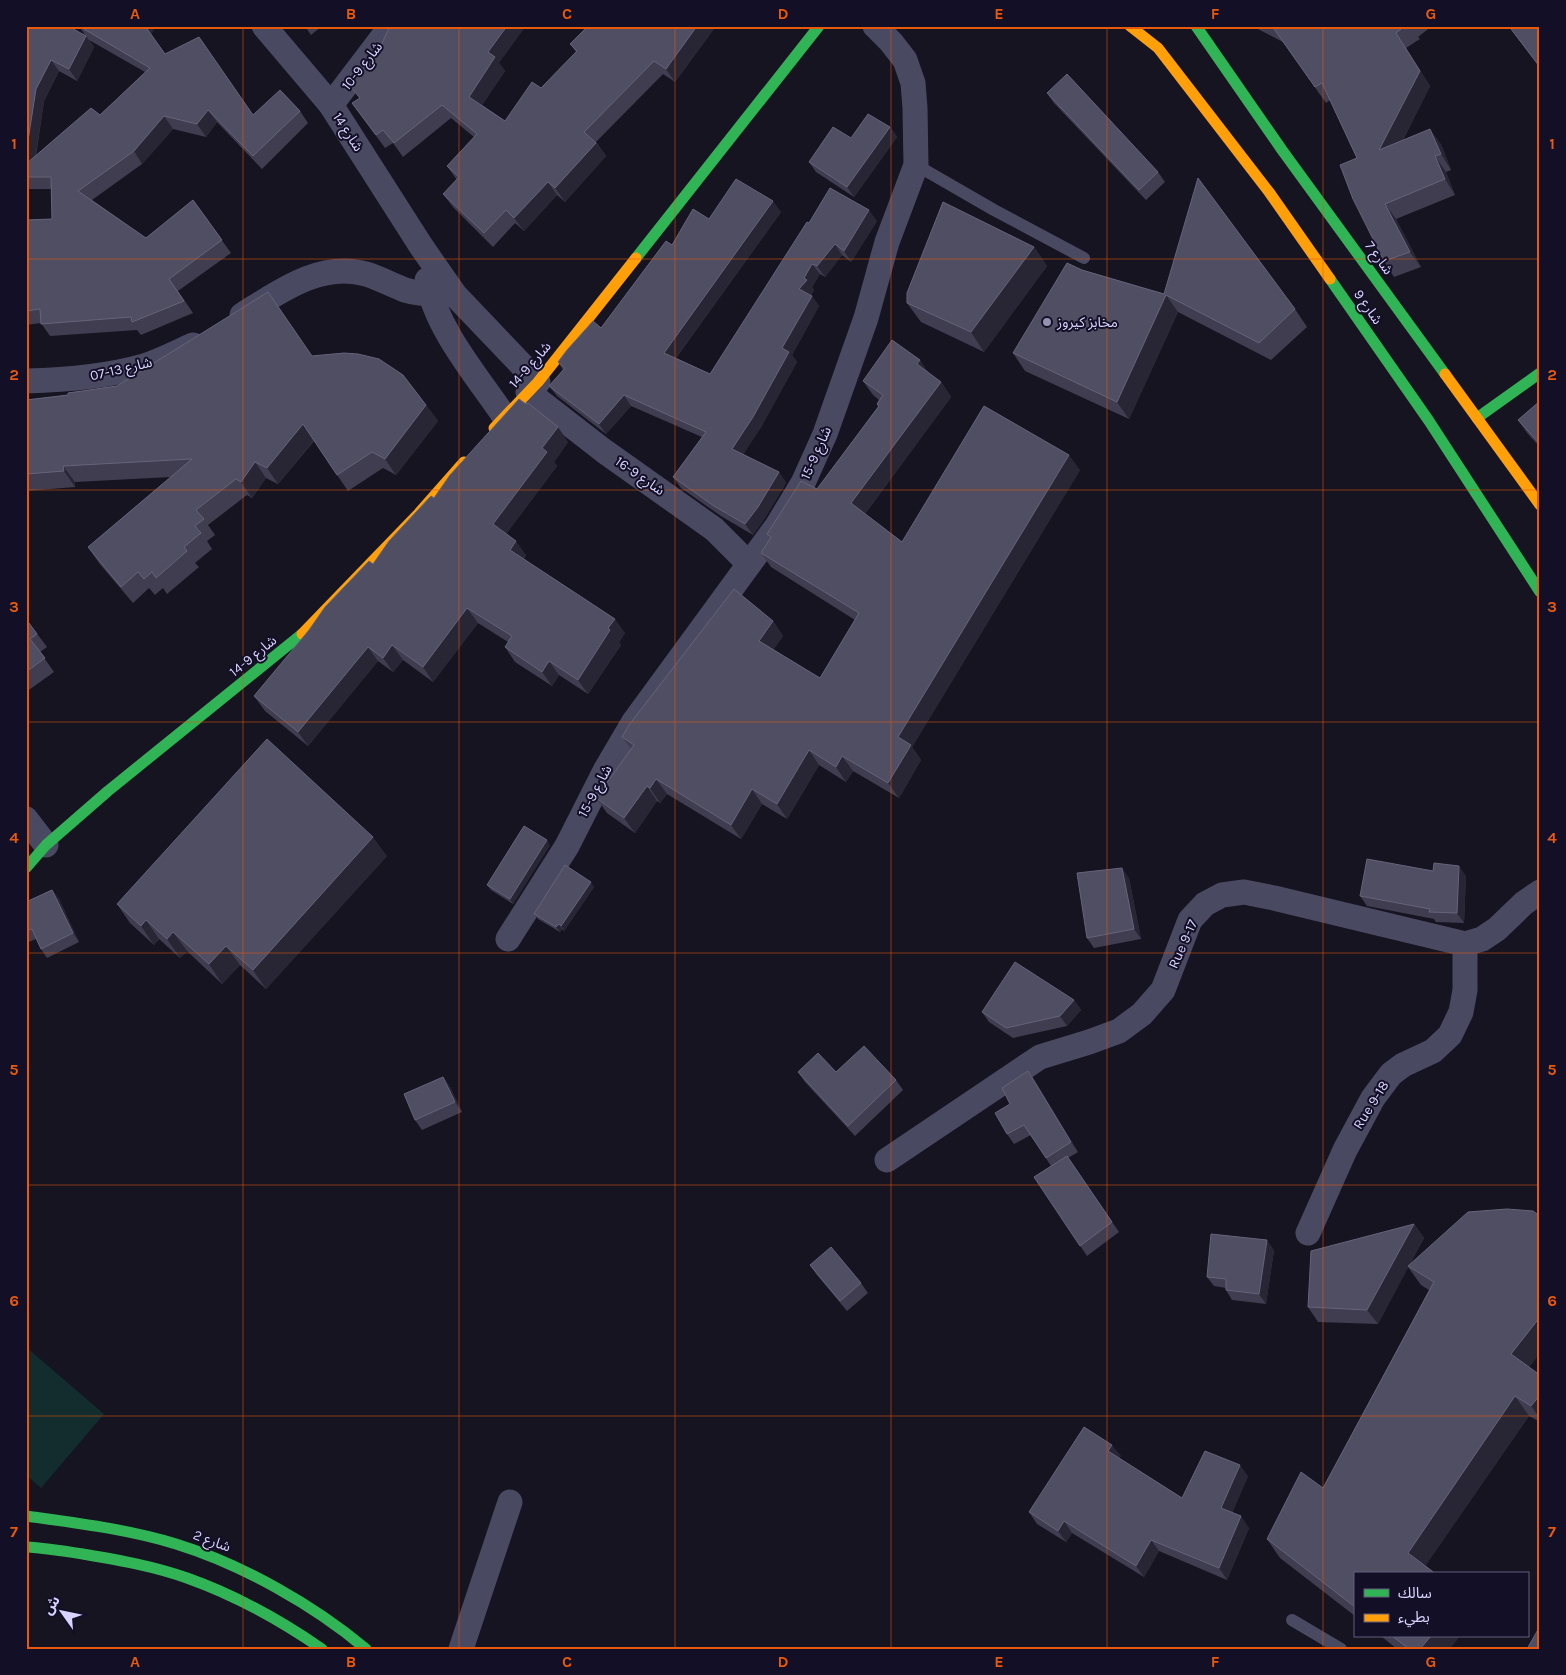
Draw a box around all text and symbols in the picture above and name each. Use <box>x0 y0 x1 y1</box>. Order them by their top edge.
text: A <box>130 4 140 23</box>
text: B <box>346 4 356 23</box>
text: C <box>562 4 572 23</box>
text: D <box>778 4 789 23</box>
text: E <box>994 4 1004 23</box>
text: F <box>1211 4 1220 23</box>
text: G <box>1426 4 1436 23</box>
street label: شارع 9-10 <box>338 38 388 95</box>
street label: شارع 14 <box>327 109 367 156</box>
text: 1 <box>11 134 17 153</box>
text: 1 <box>1549 134 1555 153</box>
street label: شارع 7 <box>1360 238 1397 279</box>
street label: شارع 9 <box>1348 286 1386 329</box>
place label: مخابز كيروز <box>1056 314 1118 331</box>
marker: مخابز كيروز <box>1041 316 1053 328</box>
street label: شارع 9-14 <box>505 338 556 393</box>
street label: شارع 13-07 <box>88 354 154 386</box>
text: 2 <box>9 365 19 384</box>
text: 2 <box>1547 365 1557 384</box>
street label: شارع 9-15 <box>797 424 837 483</box>
street label: شارع 9-16 <box>611 453 668 501</box>
text: 3 <box>9 597 19 616</box>
text: 3 <box>1547 597 1557 616</box>
street label: شارع 9-14 <box>226 632 281 682</box>
street label: شارع 9-15 <box>574 762 617 821</box>
text: 4 <box>9 828 19 847</box>
text: 4 <box>1547 828 1557 847</box>
street label: Rue 9-17 <box>1165 917 1201 971</box>
text: 5 <box>9 1060 19 1079</box>
text: 5 <box>1547 1060 1557 1079</box>
street label: Rue 9-18 <box>1350 1078 1392 1132</box>
text: 6 <box>9 1291 19 1310</box>
text: 6 <box>1547 1291 1557 1310</box>
text: 7 <box>10 1522 18 1541</box>
text: 7 <box>1548 1522 1556 1541</box>
street label: شارع 2 <box>190 1526 233 1557</box>
legend <box>1354 1572 1528 1638</box>
text: سالك <box>1398 1584 1432 1602</box>
north arrow <box>38 1588 88 1638</box>
text: ش <box>39 1593 64 1618</box>
text: بطيء <box>1398 1608 1430 1628</box>
text: A <box>130 1652 140 1671</box>
text: B <box>346 1652 356 1671</box>
text: C <box>562 1652 572 1671</box>
text: D <box>778 1652 789 1671</box>
text: E <box>994 1652 1004 1671</box>
text: F <box>1211 1652 1220 1671</box>
text: G <box>1426 1652 1436 1671</box>

